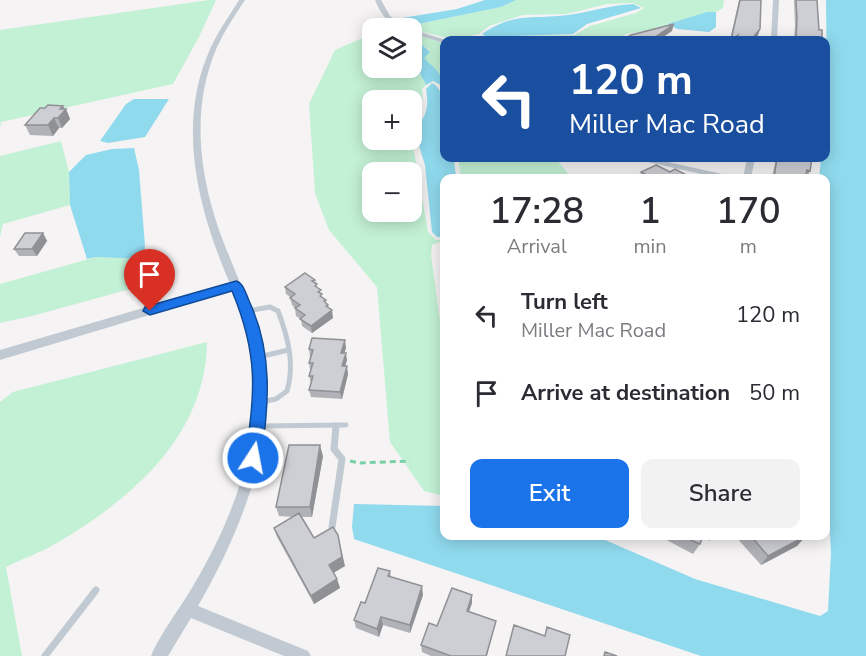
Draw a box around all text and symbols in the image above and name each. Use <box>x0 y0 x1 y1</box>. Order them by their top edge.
map controls <box>362 18 422 222</box>
button: layers <box>362 18 422 78</box>
text: 120 m <box>569 52 693 109</box>
icon: left <box>470 60 548 138</box>
button: + <box>362 90 422 150</box>
text: Miller Mac Road <box>569 106 765 143</box>
button: − <box>362 162 422 222</box>
text: 17:28 <box>489 187 584 236</box>
text: 1 <box>639 187 661 236</box>
text: 170 <box>716 187 781 236</box>
text: Arrival <box>507 233 567 260</box>
text: min <box>634 233 667 260</box>
text: m <box>740 233 757 260</box>
pin <box>124 249 175 311</box>
icon: arrive <box>133 258 166 291</box>
text: Turn left <box>521 287 608 317</box>
icon: left <box>470 299 503 332</box>
text: 120 m <box>736 300 800 330</box>
text: Miller Mac Road <box>521 317 666 344</box>
icon: arrive <box>470 377 503 410</box>
text: Arrive at destination <box>521 378 730 408</box>
text: 50 m <box>749 378 800 408</box>
position arrow <box>221 426 285 490</box>
button: Exit <box>470 459 629 528</box>
button: Share <box>641 459 800 528</box>

